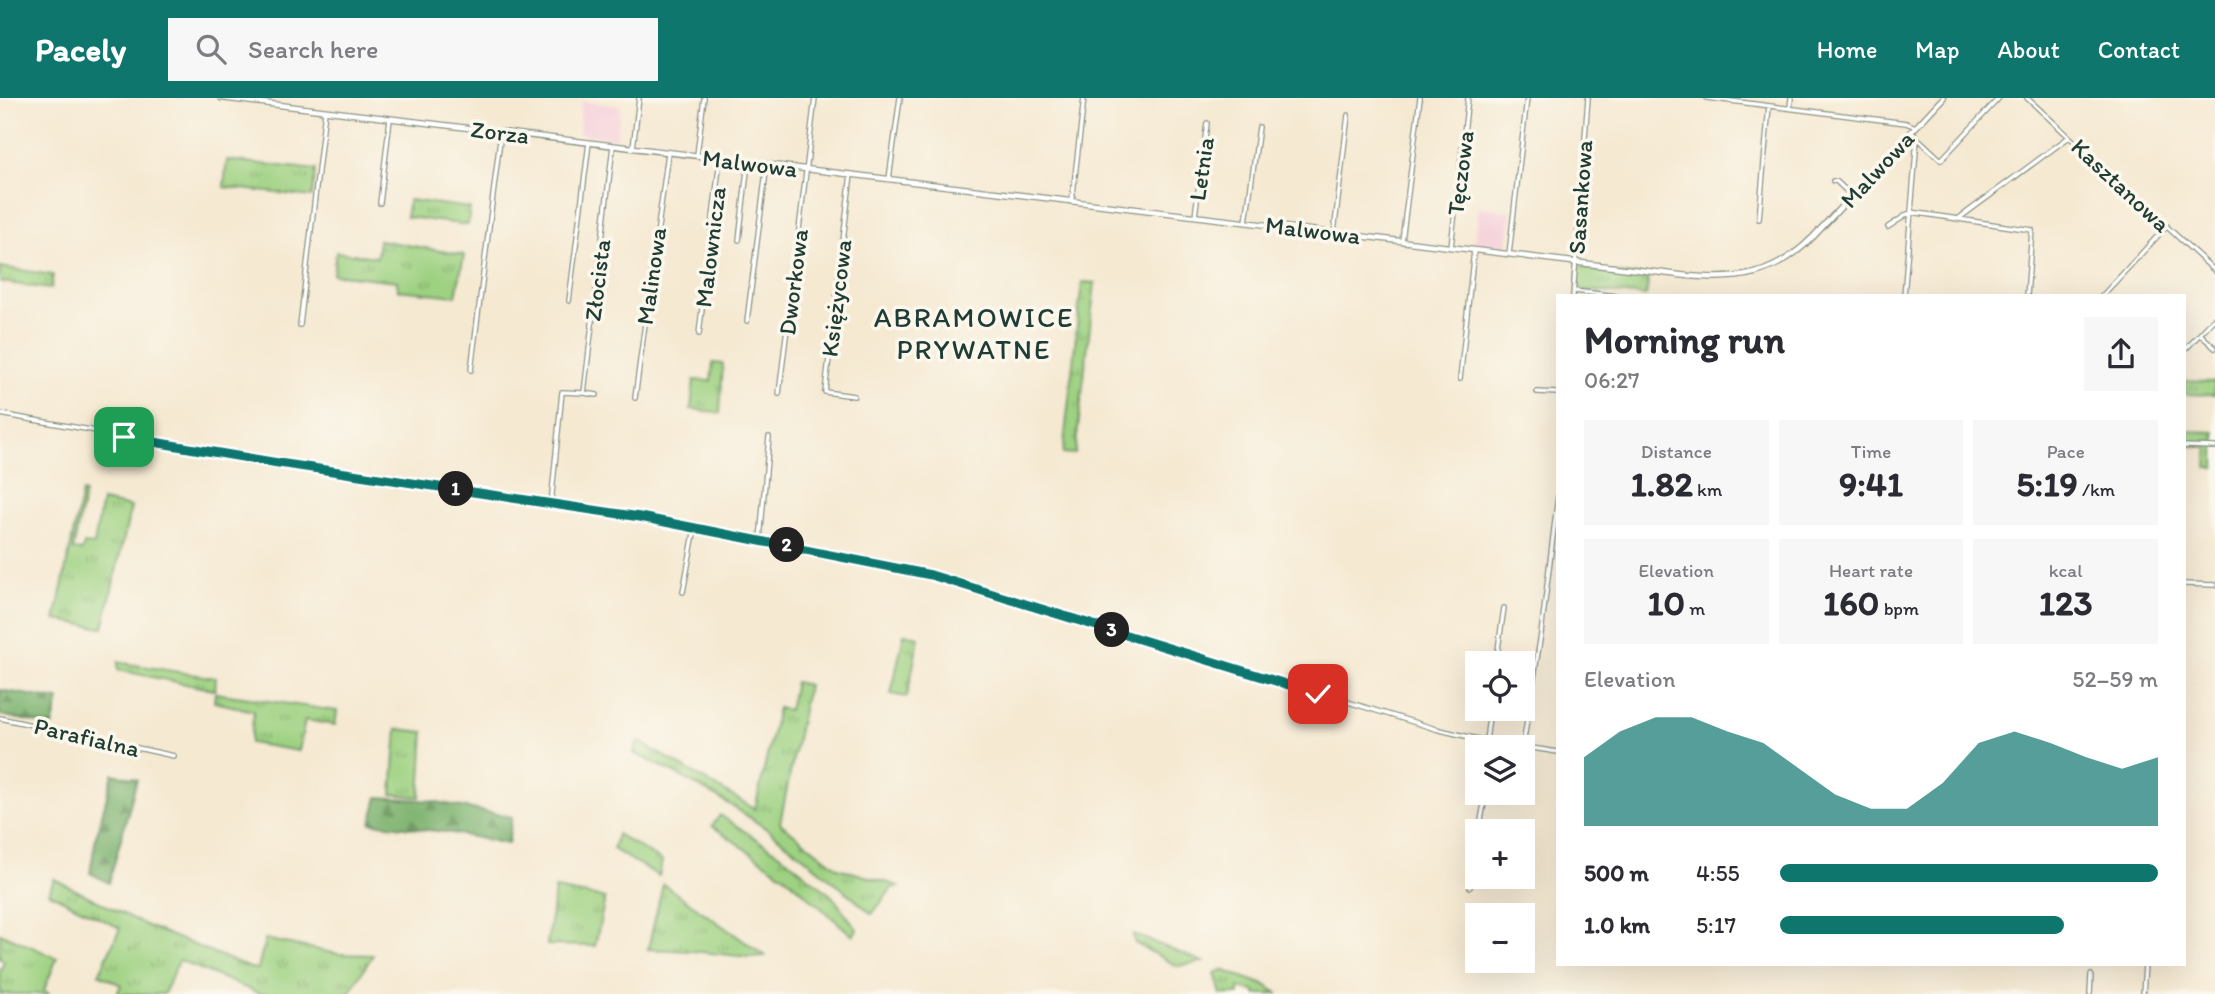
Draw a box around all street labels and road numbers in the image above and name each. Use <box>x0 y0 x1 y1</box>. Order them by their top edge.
street label: Zorza <box>469 114 531 150</box>
street label: Malwowa <box>1834 124 1921 214</box>
street label: Tęczowa <box>1440 129 1480 217</box>
street label: Kasztanowa <box>2065 132 2177 239</box>
street label: Letnia <box>1182 135 1220 203</box>
street label: Sasankowa <box>1562 138 1598 255</box>
street label: Malwowa <box>701 143 800 183</box>
street label: Malownicza <box>688 185 732 309</box>
street label: Malwowa <box>1264 210 1363 250</box>
street label: Malinowa <box>630 225 672 327</box>
street label: Dworkowa <box>772 227 814 337</box>
street label: Złocista <box>578 237 616 323</box>
street label: Księżycowa <box>814 237 858 358</box>
street label: Parafialna <box>31 711 143 763</box>

